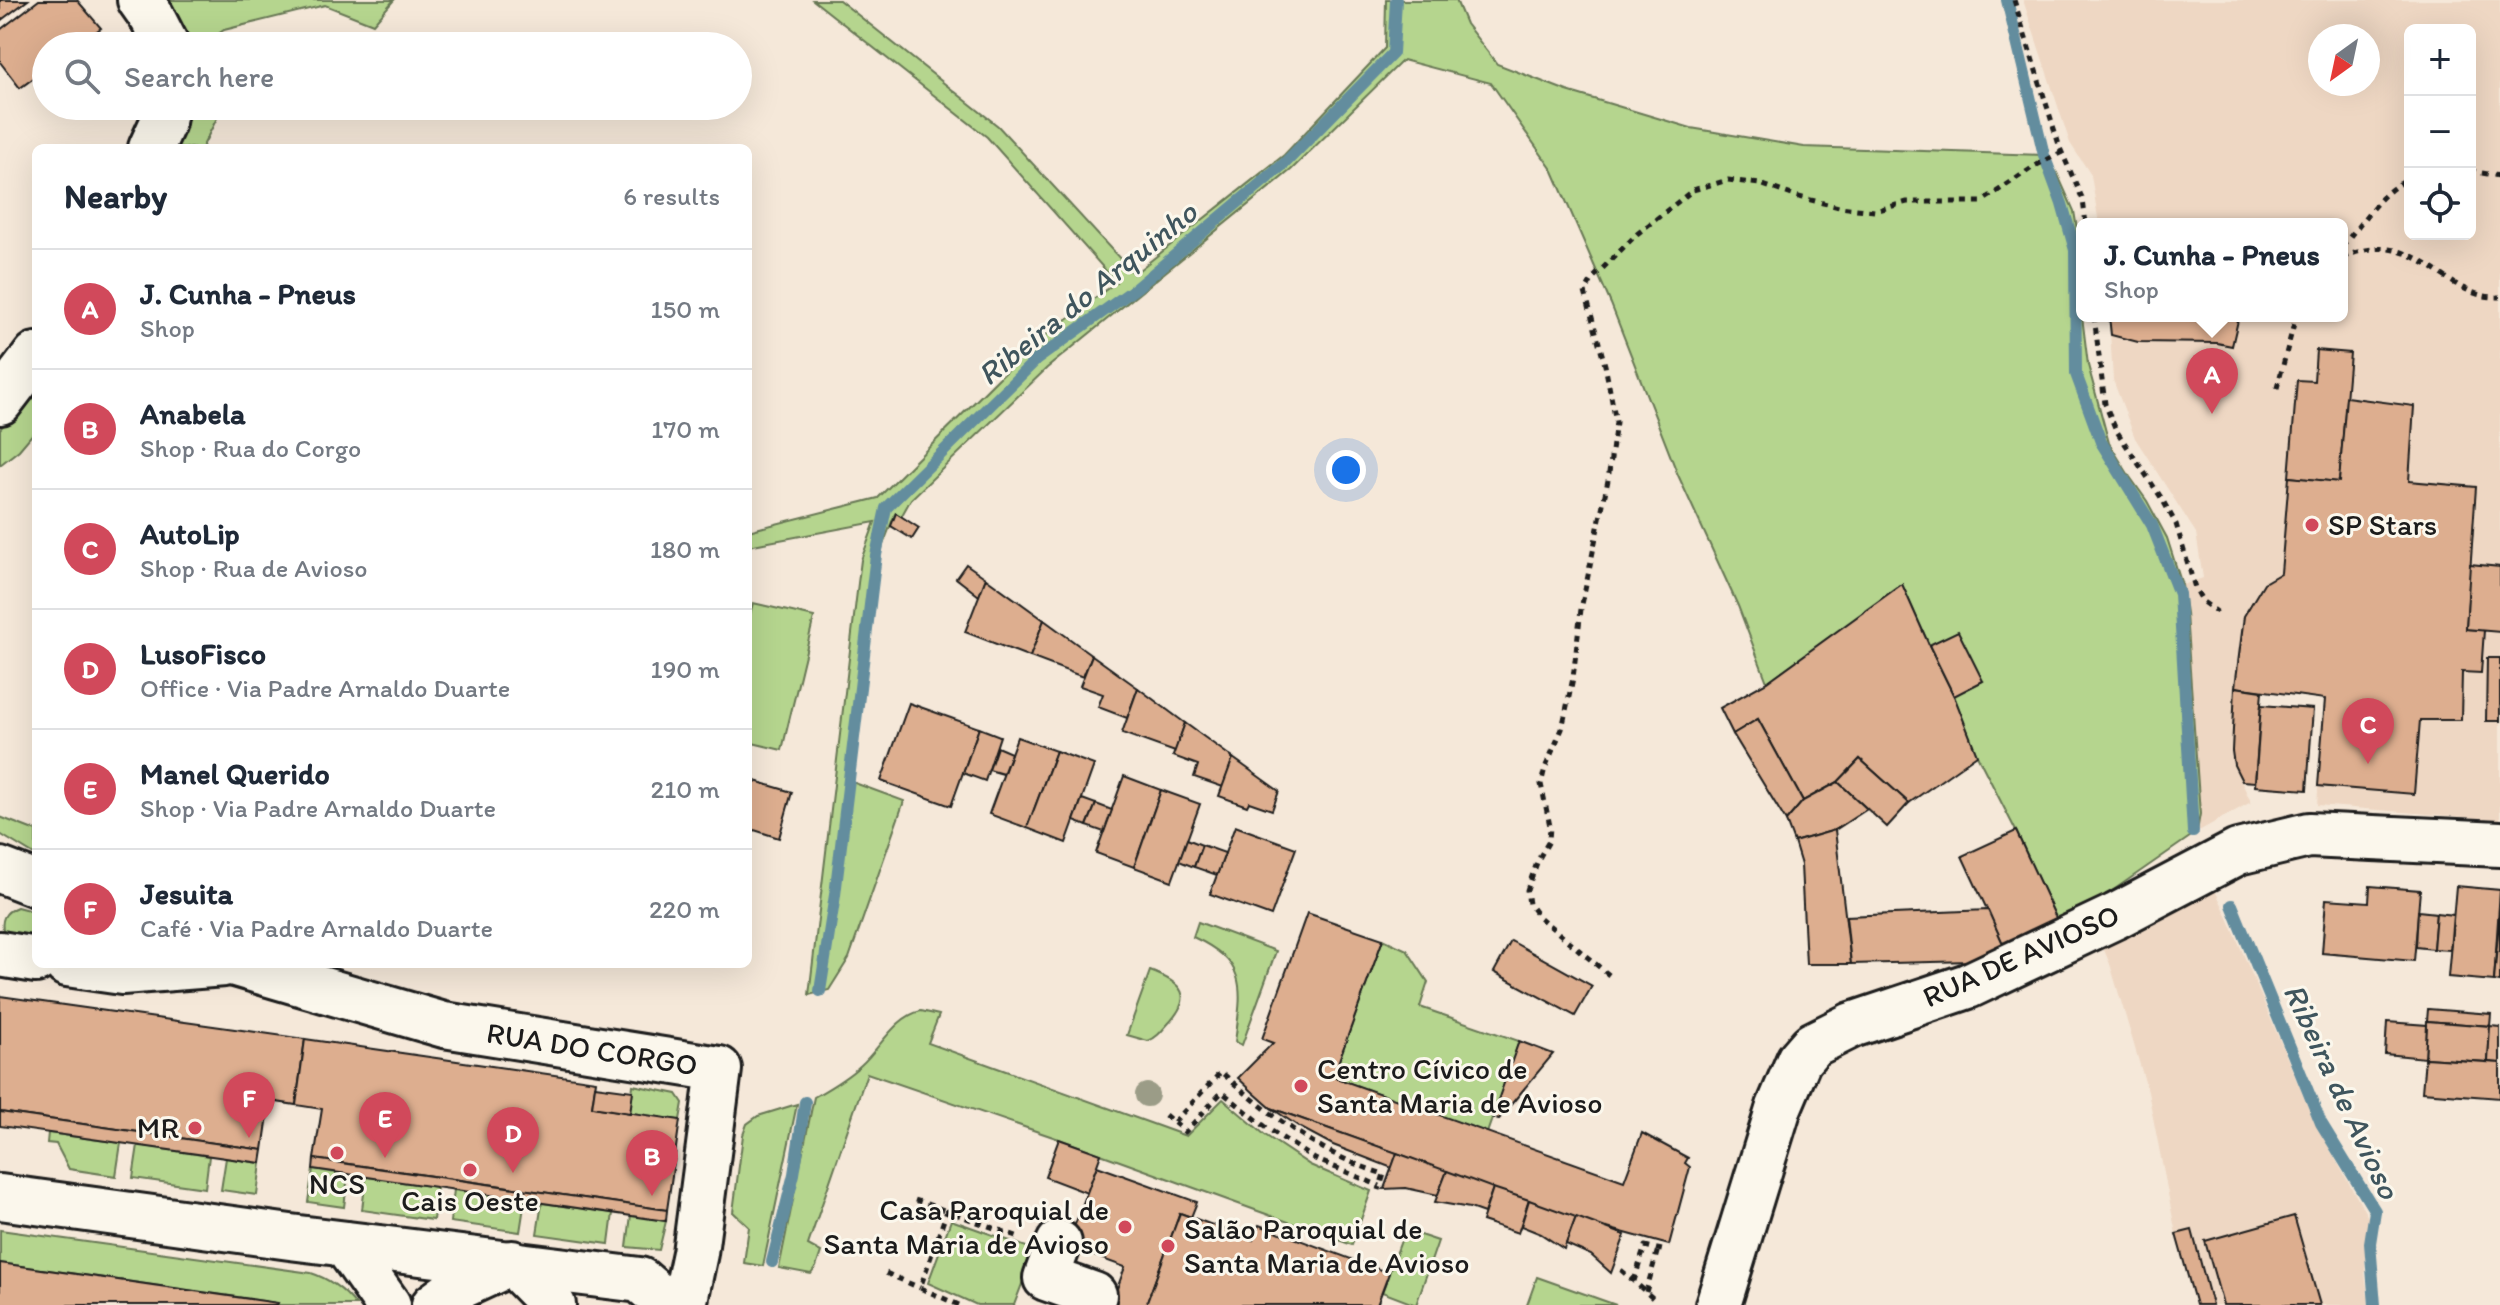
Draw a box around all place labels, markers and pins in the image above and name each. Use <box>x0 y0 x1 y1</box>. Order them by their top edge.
pin: A <box>2186 348 2238 414</box>
place label: SP Stars <box>2328 506 2437 543</box>
marker: SP Stars <box>2303 516 2321 534</box>
pin: C <box>2342 698 2394 764</box>
place label: Centro Cívico de Santa Maria de Avioso <box>1317 1050 1603 1121</box>
pin: F <box>223 1072 275 1138</box>
marker: Centro Cívico de Santa Maria de Avioso <box>1292 1077 1310 1095</box>
pin: E <box>359 1092 411 1158</box>
pin: D <box>487 1107 539 1173</box>
place label: MR <box>137 1109 179 1146</box>
marker: MR <box>186 1119 204 1137</box>
pin: B <box>626 1130 678 1196</box>
marker: NCS <box>328 1144 346 1162</box>
marker: Cais Oeste <box>461 1161 479 1179</box>
place label: NCS <box>309 1165 365 1202</box>
place label: Cais Oeste <box>401 1182 539 1219</box>
place label: Casa Paroquial de Santa Maria de Avioso <box>823 1191 1109 1262</box>
place label: Salão Paroquial de Santa Maria de Avioso <box>1184 1210 1470 1281</box>
marker: Casa Paroquial de Santa Maria de Avioso <box>1116 1218 1134 1236</box>
marker: Salão Paroquial de Santa Maria de Avioso <box>1159 1237 1177 1255</box>

